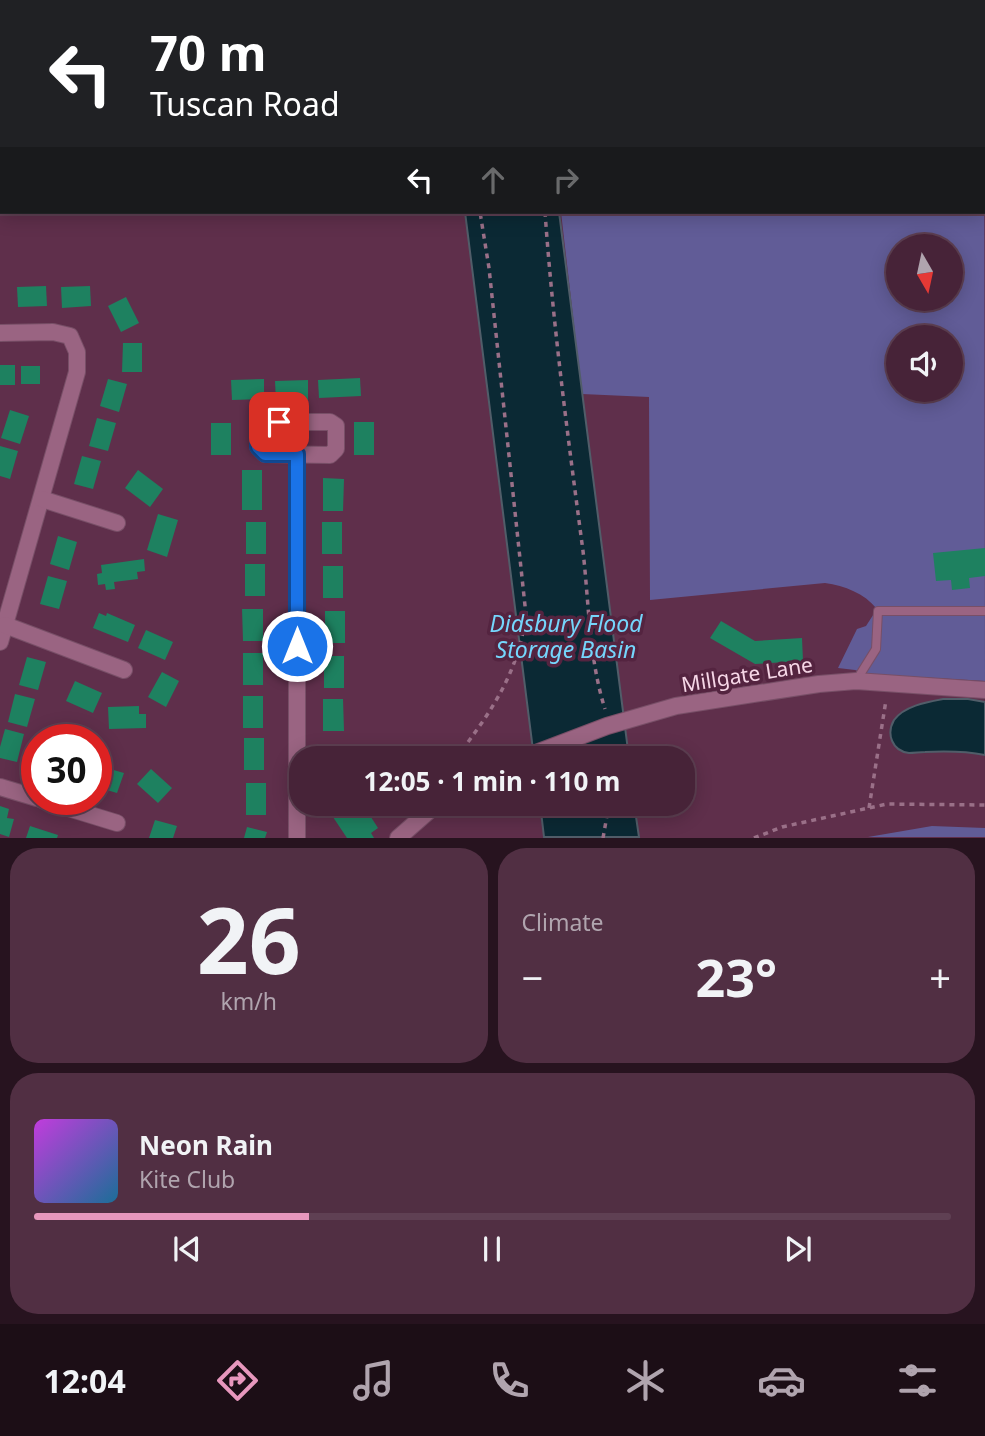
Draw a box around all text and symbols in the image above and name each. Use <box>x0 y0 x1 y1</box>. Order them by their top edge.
text: 70 m <box>150 19 267 85</box>
icon: left <box>35 28 126 119</box>
text: Tuscan Road <box>150 82 340 125</box>
icon: left <box>401 161 439 199</box>
icon: ahead <box>474 161 512 199</box>
icon: right <box>547 161 585 199</box>
north arrow <box>886 234 962 312</box>
map controls <box>886 234 963 402</box>
button: sound <box>886 325 963 402</box>
pin <box>249 392 309 452</box>
icon: arrive <box>260 403 298 441</box>
water label: Didsbury Flood Storage Basin <box>489 607 643 665</box>
position arrow <box>260 609 334 683</box>
street label: Millgate Lane <box>679 650 815 698</box>
speed limit sign: 30 <box>21 724 112 815</box>
text: 12:05 · 1 min · 110 m <box>364 763 620 799</box>
text: 26 <box>197 877 301 1001</box>
text: Climate <box>522 906 604 938</box>
text: 23° <box>695 941 777 1012</box>
text: − <box>522 951 543 1003</box>
text: + <box>929 951 951 1003</box>
text: km/h <box>220 985 277 1017</box>
text: Neon Rain <box>139 1127 273 1163</box>
text: Kite Club <box>139 1163 235 1195</box>
icon: previous <box>168 1230 206 1268</box>
icon: pause <box>473 1230 511 1268</box>
icon: next <box>779 1230 817 1268</box>
icon: directions <box>213 1356 262 1405</box>
icon: music <box>349 1356 398 1405</box>
icon: phone <box>485 1356 534 1405</box>
icon: climate <box>621 1356 670 1405</box>
icon: car <box>757 1356 806 1405</box>
icon: filters <box>893 1356 942 1405</box>
text: 12:04 <box>43 1359 126 1402</box>

